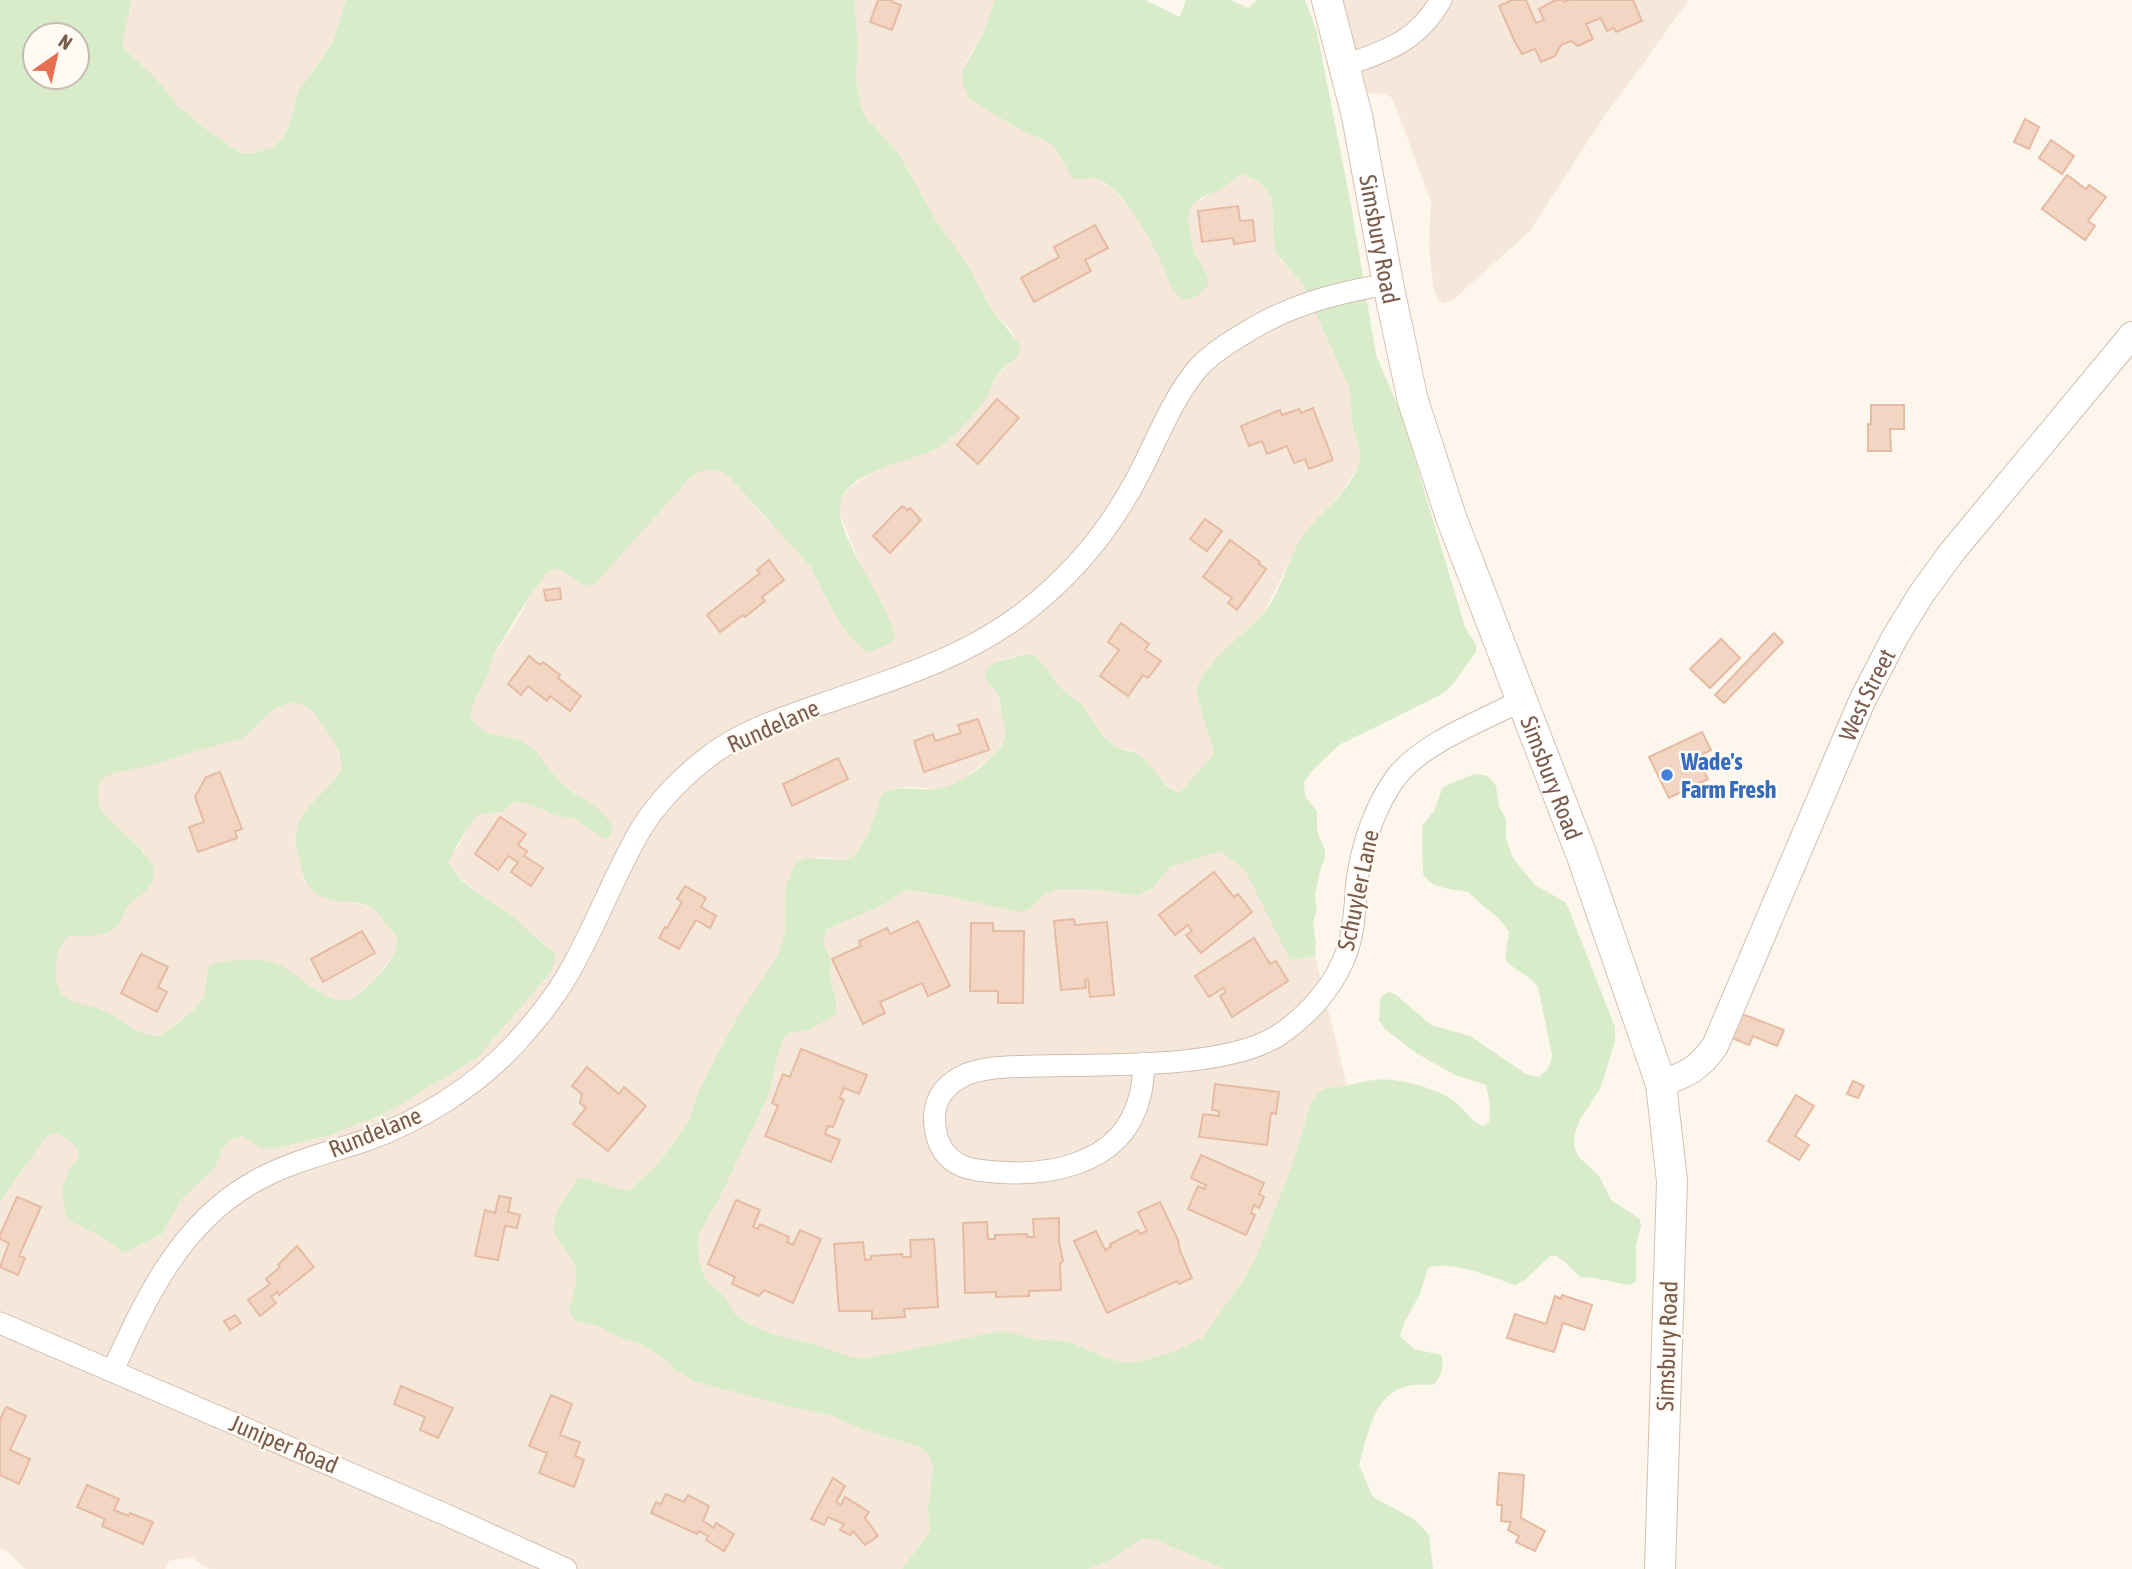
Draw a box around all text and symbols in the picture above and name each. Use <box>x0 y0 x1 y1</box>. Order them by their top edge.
north arrow <box>21 21 91 91</box>
text: N <box>55 30 76 54</box>
street label: Simsbury Road <box>1355 172 1405 306</box>
street label: West Street <box>1833 644 1900 745</box>
street label: Rundelane <box>723 694 823 758</box>
street label: Simsbury Road <box>1516 712 1588 844</box>
place label: Wade's Farm Fresh <box>1680 748 1776 803</box>
marker: Wade's Farm Fresh <box>1659 767 1675 783</box>
street label: Schuyler Lane <box>1332 827 1384 953</box>
street label: Rundelane <box>325 1101 425 1163</box>
street label: Simsbury Road <box>1651 1280 1683 1412</box>
street label: Juniper Road <box>226 1409 342 1479</box>

